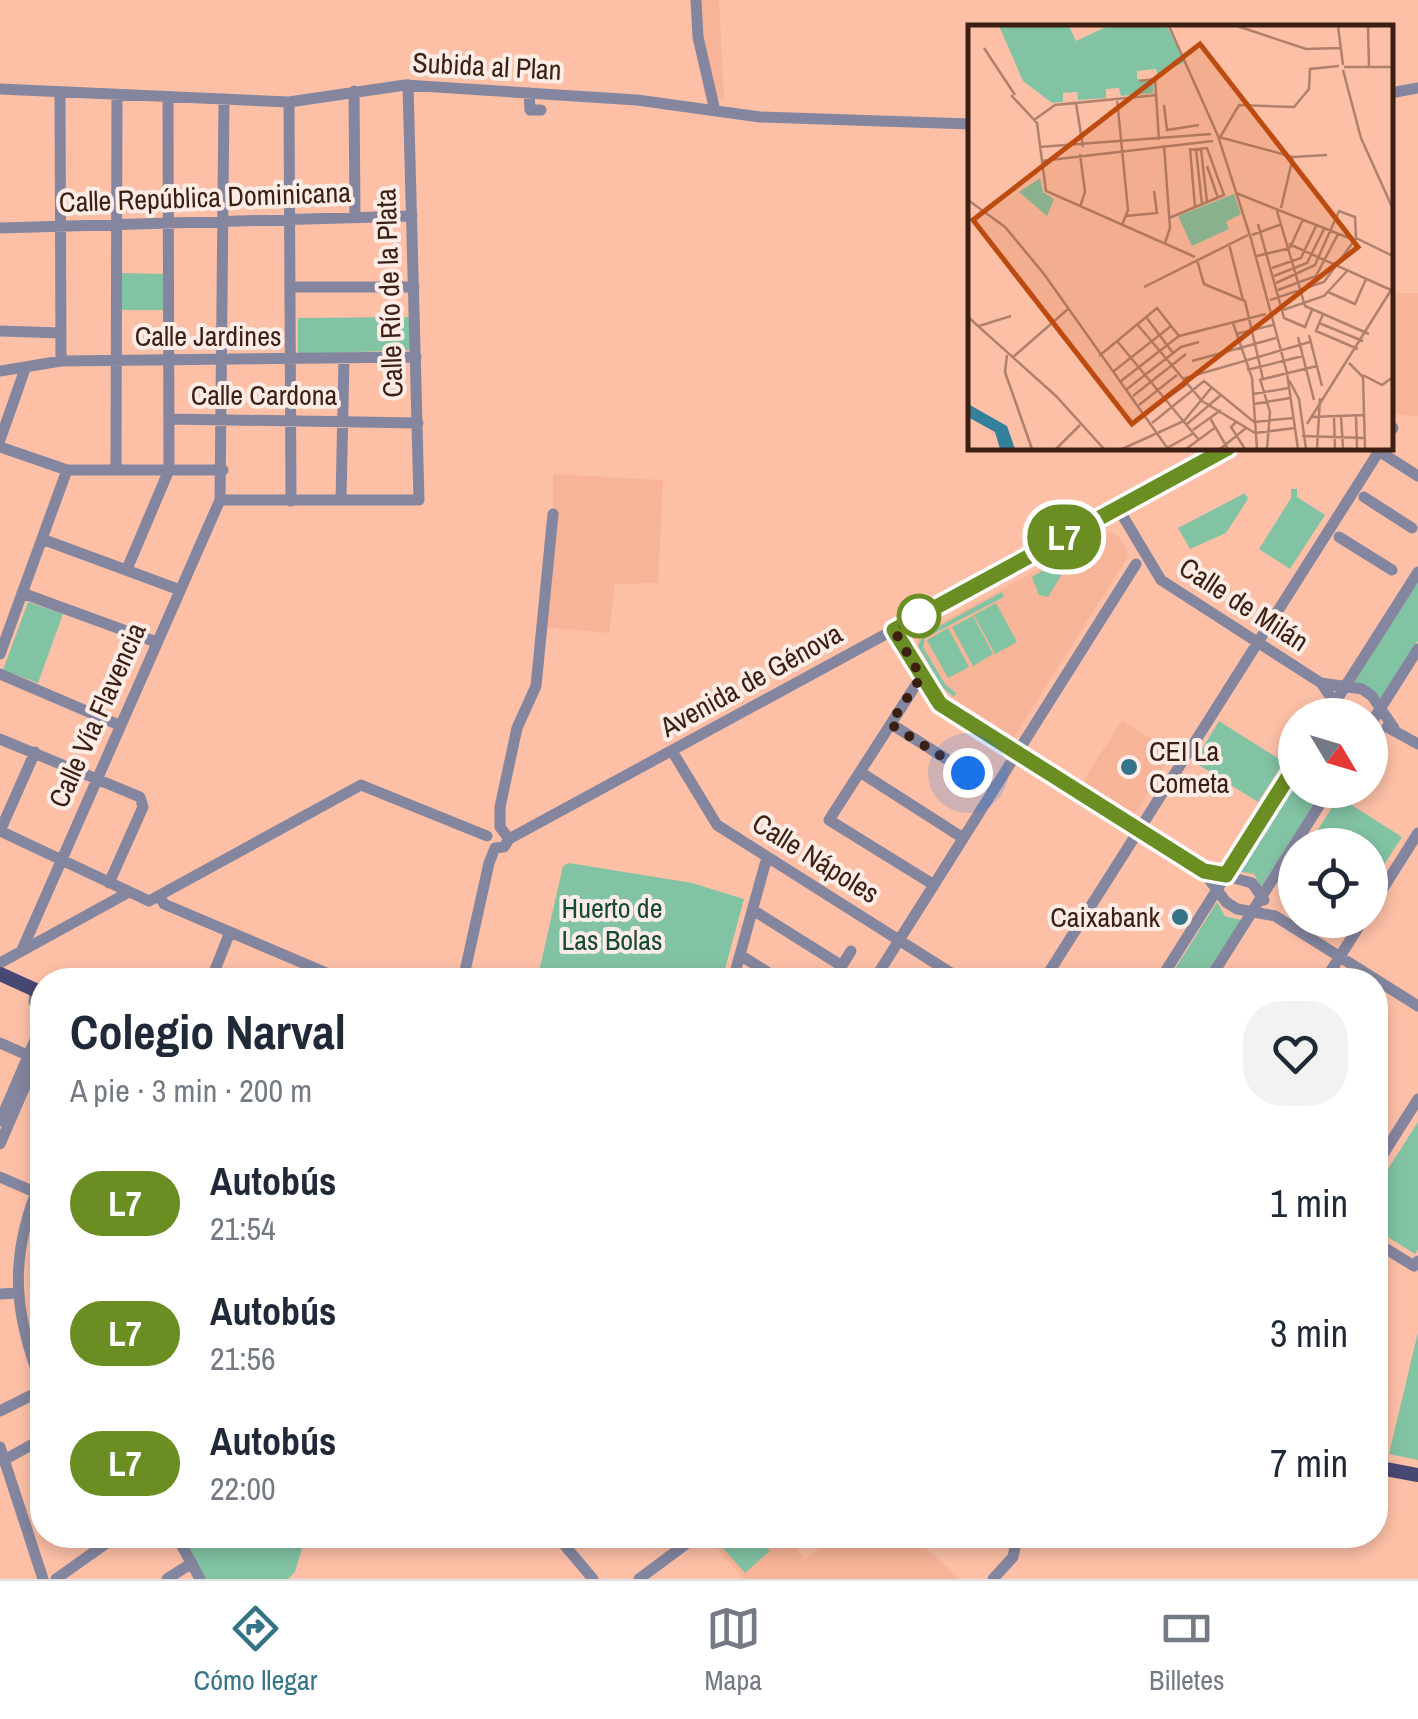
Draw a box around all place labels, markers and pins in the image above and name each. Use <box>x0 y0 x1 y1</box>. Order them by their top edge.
unlabelled marker <box>898 595 940 637</box>
place label: CEI La Cometa <box>1149 732 1230 802</box>
marker: CEI La Cometa <box>1118 756 1140 778</box>
place label: Caixabank <box>1050 898 1161 936</box>
marker: Caixabank <box>1169 906 1191 928</box>

